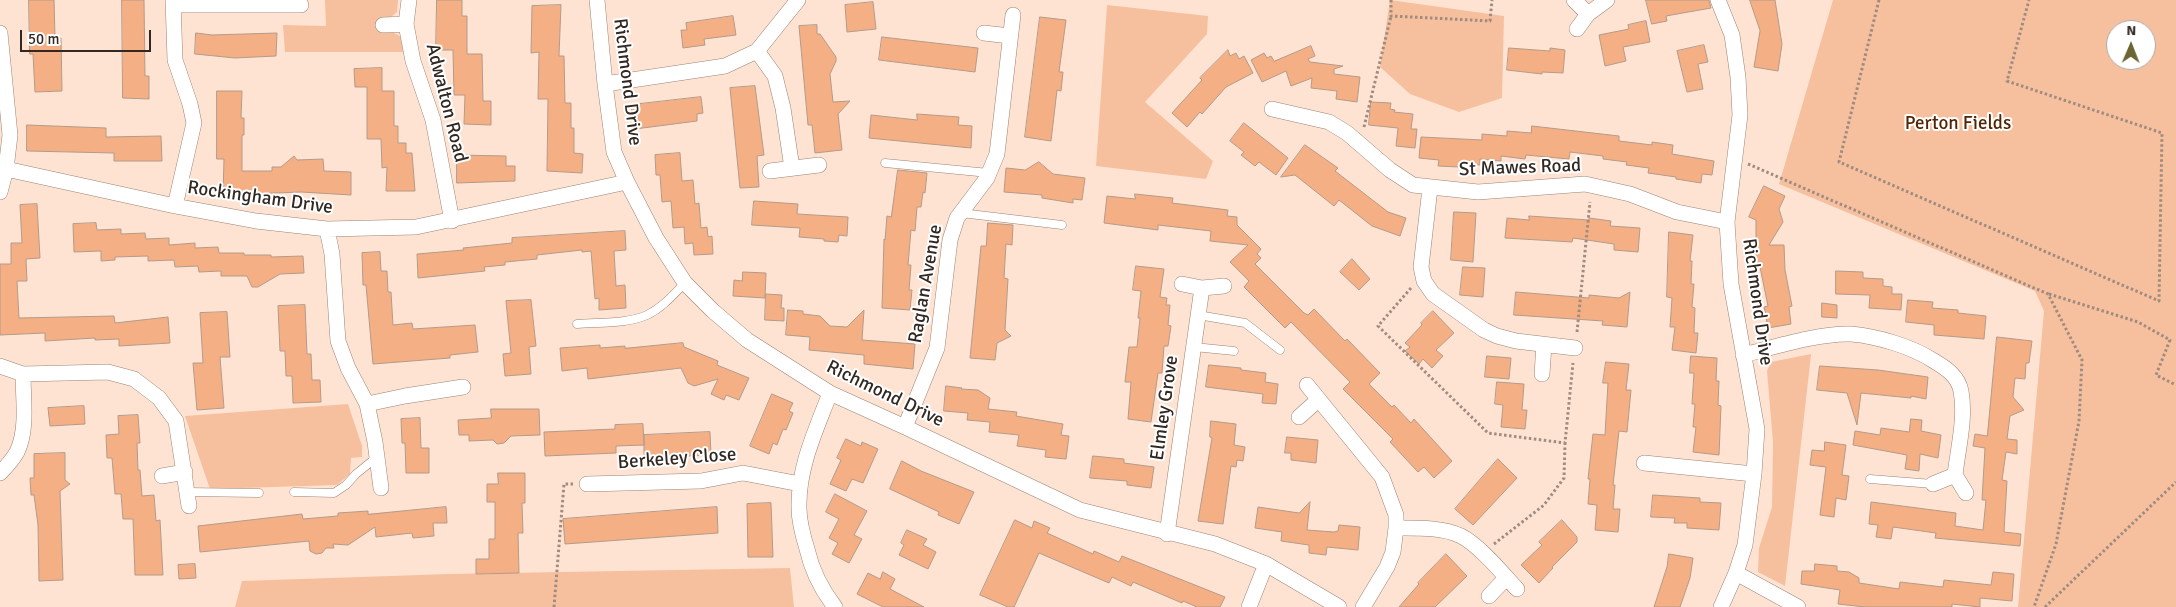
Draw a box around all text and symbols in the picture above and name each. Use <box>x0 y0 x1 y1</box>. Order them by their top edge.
street label: Richmond Drive <box>608 17 646 147</box>
scale bar <box>22 20 154 52</box>
north arrow <box>2106 20 2156 70</box>
text: N <box>2126 22 2136 39</box>
text: 50 m <box>28 30 59 48</box>
street label: Adwalton Road <box>420 41 472 165</box>
park label: Perton Fields <box>1905 113 2011 135</box>
street label: St Mawes Road <box>1458 154 1582 182</box>
street label: Rockingham Drive <box>186 176 334 220</box>
street label: Raglan Avenue <box>904 223 948 345</box>
street label: Richmond Drive <box>1737 237 1777 367</box>
street label: Elmley Grove <box>1146 354 1184 462</box>
street label: Richmond Drive <box>822 356 948 432</box>
street label: Berkeley Close <box>617 443 737 475</box>

